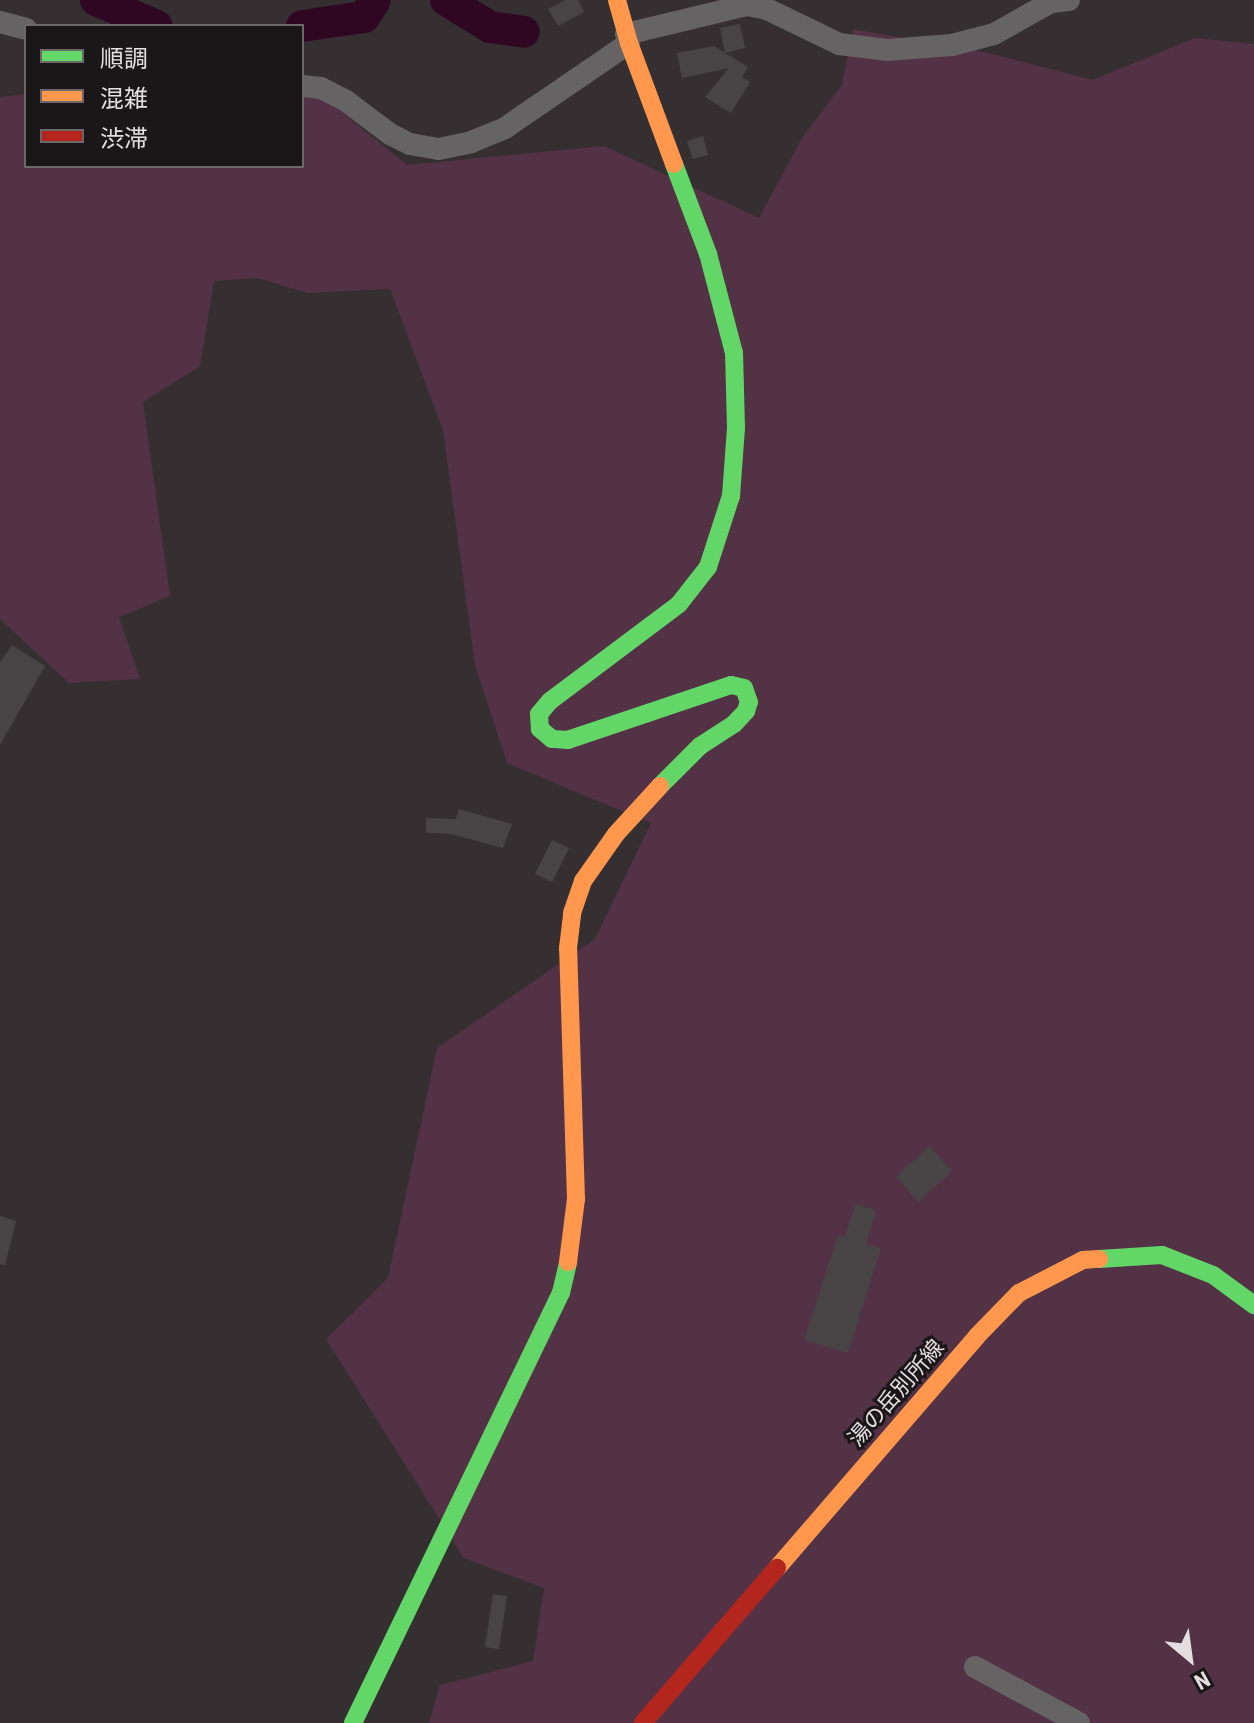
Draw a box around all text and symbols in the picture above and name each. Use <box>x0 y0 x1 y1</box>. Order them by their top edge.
legend <box>24 24 304 168</box>
text: 順調 <box>100 45 148 73</box>
text: 混雑 <box>100 85 148 113</box>
text: 渋滞 <box>100 125 148 153</box>
street label: 湯の岳別所線 <box>843 1335 949 1451</box>
north arrow <box>1150 1619 1230 1699</box>
text: N <box>1190 1666 1214 1695</box>

